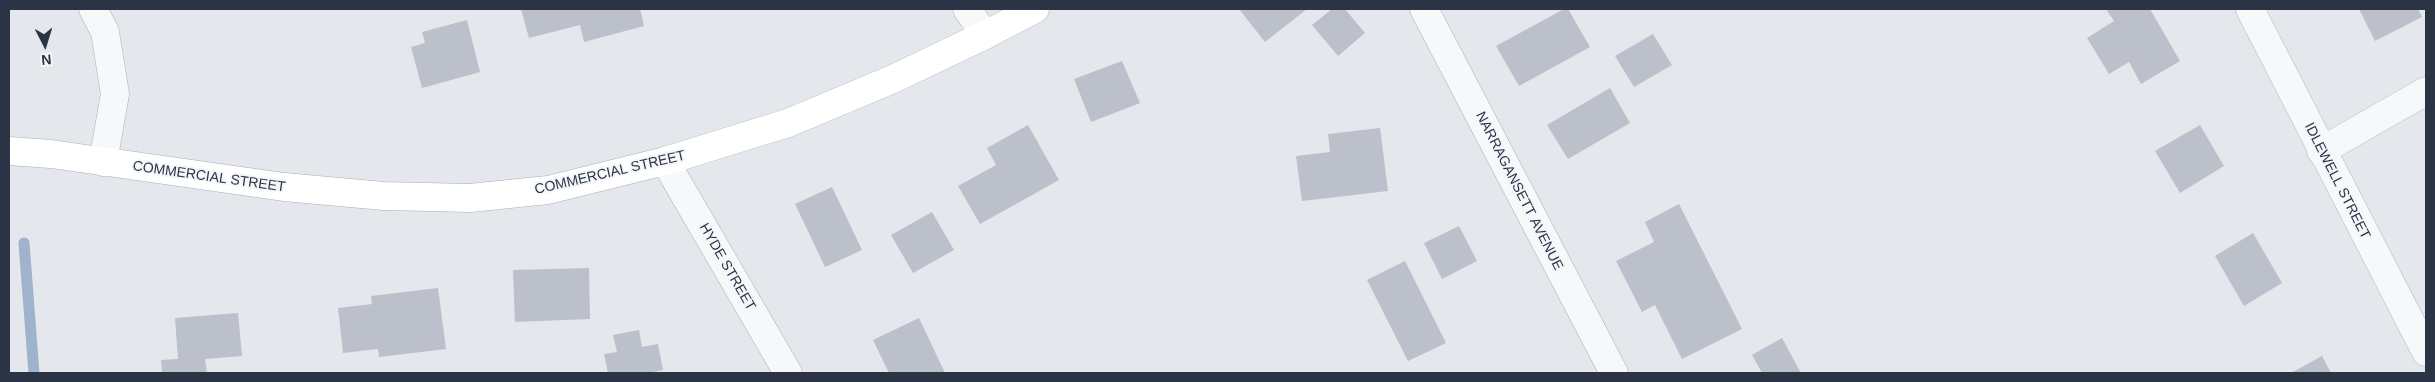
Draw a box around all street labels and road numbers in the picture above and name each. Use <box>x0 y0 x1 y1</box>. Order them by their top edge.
street label: NARRAGANSETT AVENUE <box>1472 109 1566 273</box>
street label: IDLEWELL STREET <box>2300 120 2374 242</box>
street label: COMMERCIAL STREET <box>533 147 687 199</box>
street label: COMMERCIAL STREET <box>132 158 286 196</box>
street label: HYDE STREET <box>695 220 759 314</box>

